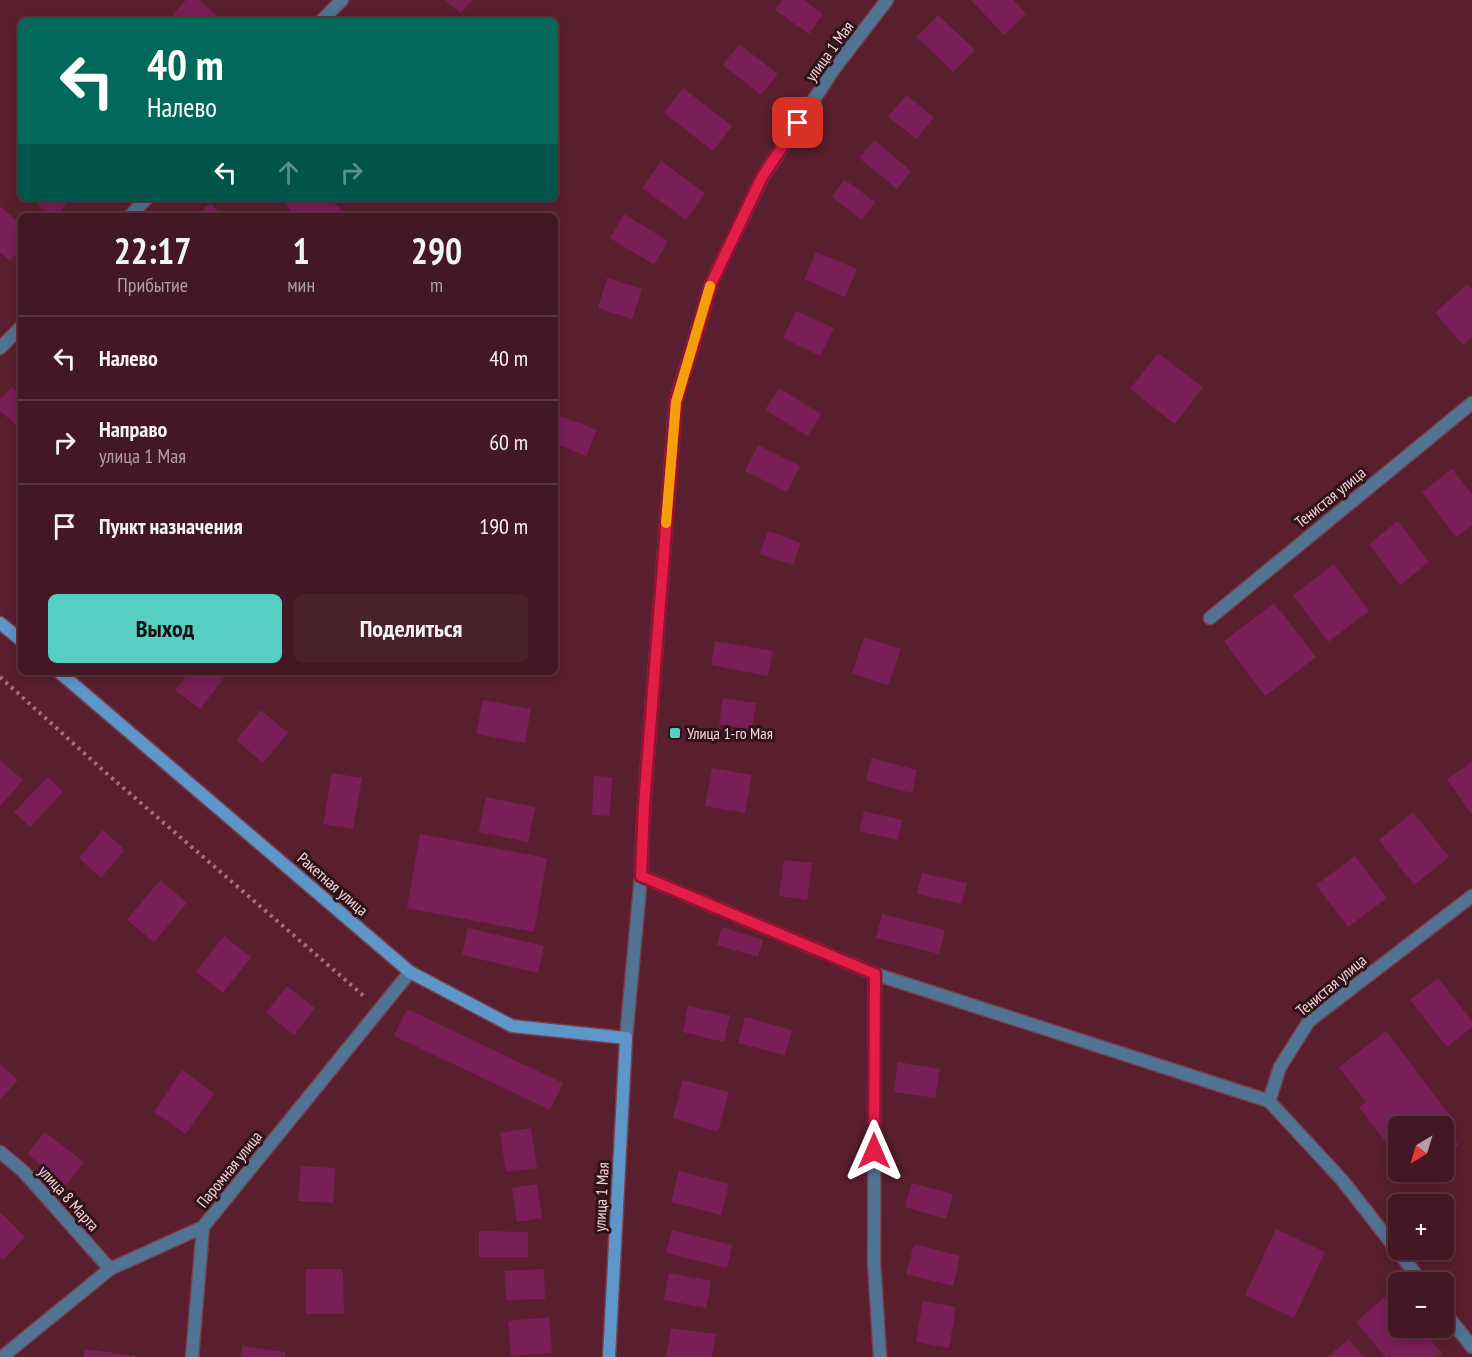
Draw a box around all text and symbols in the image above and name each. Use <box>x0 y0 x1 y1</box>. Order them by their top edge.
street label: улица 1 Мая <box>800 17 858 85</box>
text: 40 m <box>147 37 224 92</box>
icon: left <box>48 42 126 120</box>
text: Налево <box>147 90 217 124</box>
pin <box>772 97 823 148</box>
icon: arrive <box>781 106 814 139</box>
icon: left <box>209 156 242 189</box>
icon: ahead <box>272 156 305 189</box>
icon: right <box>335 156 368 189</box>
text: 22:17 <box>114 227 192 274</box>
text: 1 <box>293 227 310 274</box>
text: 290 <box>411 227 462 274</box>
text: Прибытие <box>117 272 188 298</box>
text: мин <box>287 272 315 298</box>
text: m <box>430 272 443 298</box>
icon: left <box>48 342 81 375</box>
text: Налево <box>99 344 158 372</box>
text: 40 m <box>489 344 528 372</box>
text: Направо <box>99 415 167 443</box>
icon: right <box>48 426 81 459</box>
text: 60 m <box>489 428 528 456</box>
text: улица 1 Мая <box>99 443 186 469</box>
street label: Тенистая улица <box>1290 462 1370 532</box>
icon: arrive <box>48 510 81 543</box>
text: Пункт назначения <box>99 512 243 540</box>
text: 190 m <box>479 512 528 540</box>
button: Выход <box>48 594 282 663</box>
button: Поделиться <box>294 594 528 663</box>
place label: Улица 1-го Мая <box>687 723 773 743</box>
marker: Улица 1-го Мая <box>668 726 682 740</box>
street label: Ракетная улица <box>294 848 372 920</box>
street label: Тенистая улица <box>1292 950 1370 1020</box>
north arrow <box>1388 1116 1454 1182</box>
map controls <box>1388 1116 1454 1338</box>
position arrow <box>842 1119 906 1183</box>
street label: Паромная улица <box>192 1127 266 1211</box>
street label: улица 8 Марта <box>34 1161 104 1235</box>
street label: улица 1 Мая <box>589 1162 613 1232</box>
button: + <box>1388 1194 1454 1260</box>
button: − <box>1388 1272 1454 1338</box>

